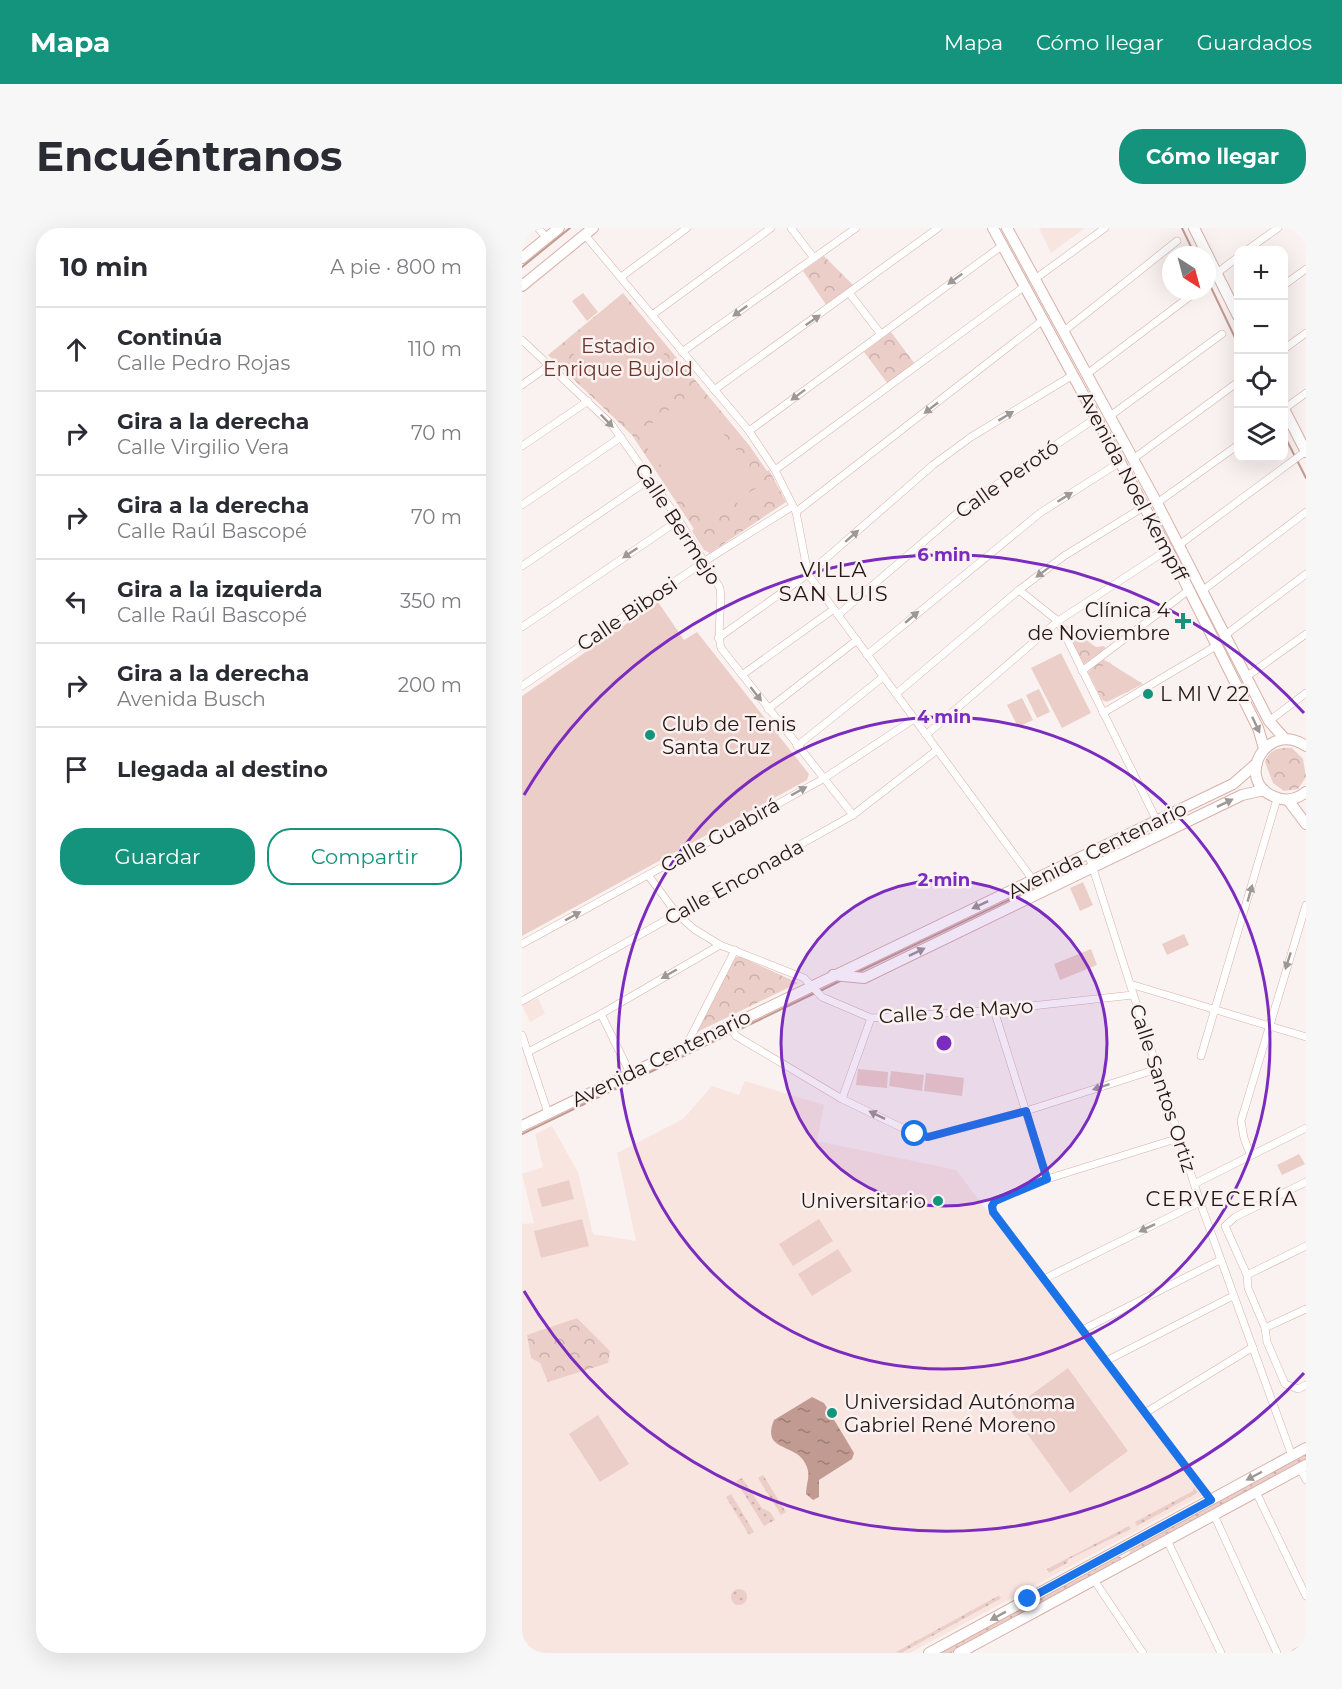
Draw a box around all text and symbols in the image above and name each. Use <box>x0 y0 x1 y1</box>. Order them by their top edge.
text: Mapa <box>30 25 110 59</box>
text: Mapa <box>944 30 1003 55</box>
text: Cómo llegar <box>1036 30 1164 55</box>
text: Guardados <box>1197 30 1312 55</box>
button: Cómo llegar <box>1119 129 1306 184</box>
text: Encuéntranos <box>36 130 342 182</box>
north arrow <box>1162 246 1216 300</box>
map controls <box>1234 246 1288 462</box>
button: + <box>1234 246 1288 300</box>
text: 10 min <box>60 251 148 283</box>
text: A pie · 800 m <box>330 255 462 279</box>
one-way arrow <box>947 273 963 284</box>
button: − <box>1234 300 1288 354</box>
one-way arrow <box>733 305 749 317</box>
one-way arrow <box>805 314 821 326</box>
text: Continúa <box>117 324 222 351</box>
icon: ahead <box>60 333 93 366</box>
park label: Estadio Enrique Bujold <box>543 334 693 381</box>
text: 110 m <box>408 337 462 361</box>
text: Calle Pedro Rojas <box>117 351 290 375</box>
button: locate <box>1234 354 1288 408</box>
street label: Avenida Noel Kempff <box>1073 387 1194 586</box>
one-way arrow <box>790 388 805 400</box>
one-way arrow <box>923 401 938 413</box>
text: Gira a la derecha <box>117 408 309 435</box>
button: layers <box>1234 408 1288 462</box>
one-way arrow <box>998 411 1014 422</box>
one-way arrow <box>600 413 614 427</box>
icon: right <box>60 417 93 450</box>
text: 70 m <box>411 421 462 445</box>
text: Calle Virgilio Vera <box>117 435 289 459</box>
street label: Calle Perotó <box>951 435 1063 523</box>
street label: Calle Bermejo <box>630 459 726 589</box>
one-way arrow <box>1057 491 1073 502</box>
text: Gira a la derecha <box>117 492 309 519</box>
icon: right <box>60 501 93 534</box>
text: 70 m <box>411 505 462 529</box>
text: Calle Raúl Bascopé <box>117 519 307 543</box>
one-way arrow <box>844 530 859 543</box>
text: 6 min <box>917 544 971 566</box>
one-way arrow <box>623 547 639 559</box>
district label: VILLA SAN LUIS <box>779 557 889 606</box>
one-way arrow <box>1035 566 1050 578</box>
street label: Calle Bibosi <box>572 572 682 656</box>
text: Gira a la izquierda <box>117 576 323 603</box>
icon: left <box>60 585 93 618</box>
text: 350 m <box>400 589 462 613</box>
place label: Clínica 4 de Noviembre <box>1028 598 1170 645</box>
text: Calle Raúl Bascopé <box>117 603 307 627</box>
one-way arrow <box>904 611 919 624</box>
marker: Clínica 4 de Noviembre <box>1174 612 1192 630</box>
text: Gira a la derecha <box>117 660 309 687</box>
icon: right <box>60 669 93 702</box>
text: 200 m <box>398 673 462 697</box>
place label: L MI V 22 <box>1160 682 1249 706</box>
one-way arrow <box>750 686 763 702</box>
text: Avenida Busch <box>117 687 266 711</box>
marker: L MI V 22 <box>1141 687 1155 701</box>
text: 4 min <box>917 706 971 728</box>
place label: Club de Tenis Santa Cruz <box>662 712 796 759</box>
one-way arrow <box>1252 717 1261 734</box>
marker: Club de Tenis Santa Cruz <box>643 728 657 742</box>
icon: arrive <box>60 753 93 786</box>
text: Llegada al destino <box>117 756 328 783</box>
one-way arrow <box>791 786 808 796</box>
street label: Calle Guabirá <box>656 792 784 878</box>
street label: Avenida Centenario <box>1004 796 1190 904</box>
one-way arrow <box>1217 798 1234 808</box>
button: Guardar <box>60 828 255 885</box>
button: Compartir <box>267 828 462 885</box>
street label: Calle Enconada <box>660 834 808 930</box>
text: 2 min <box>918 869 970 891</box>
one-way arrow <box>1246 884 1255 902</box>
one-way arrow <box>972 901 989 910</box>
one-way arrow <box>565 910 581 921</box>
one-way arrow <box>909 948 926 957</box>
one-way arrow <box>1283 952 1292 970</box>
one-way arrow <box>661 969 677 980</box>
street label: Calle 3 de Mayo <box>878 994 1034 1028</box>
street label: Calle Santos Ortiz <box>1124 1001 1202 1175</box>
street label: Avenida Centenario <box>568 1004 754 1112</box>
centre of rings <box>934 1033 954 1053</box>
one-way arrow <box>1092 1082 1110 1092</box>
one-way arrow <box>868 1111 885 1120</box>
route start <box>901 1120 927 1146</box>
district label: CERVECERÍA <box>1146 1186 1299 1211</box>
place label: Universitario <box>800 1189 926 1213</box>
marker: Universitario <box>931 1194 945 1208</box>
one-way arrow <box>1139 1223 1156 1233</box>
place label: Universidad Autónoma Gabriel René Moreno <box>844 1390 1076 1437</box>
marker: Universidad Autónoma Gabriel René Moreno <box>825 1406 839 1420</box>
one-way arrow <box>1246 1471 1263 1481</box>
route end <box>1014 1585 1040 1611</box>
one-way arrow <box>989 1611 1006 1621</box>

